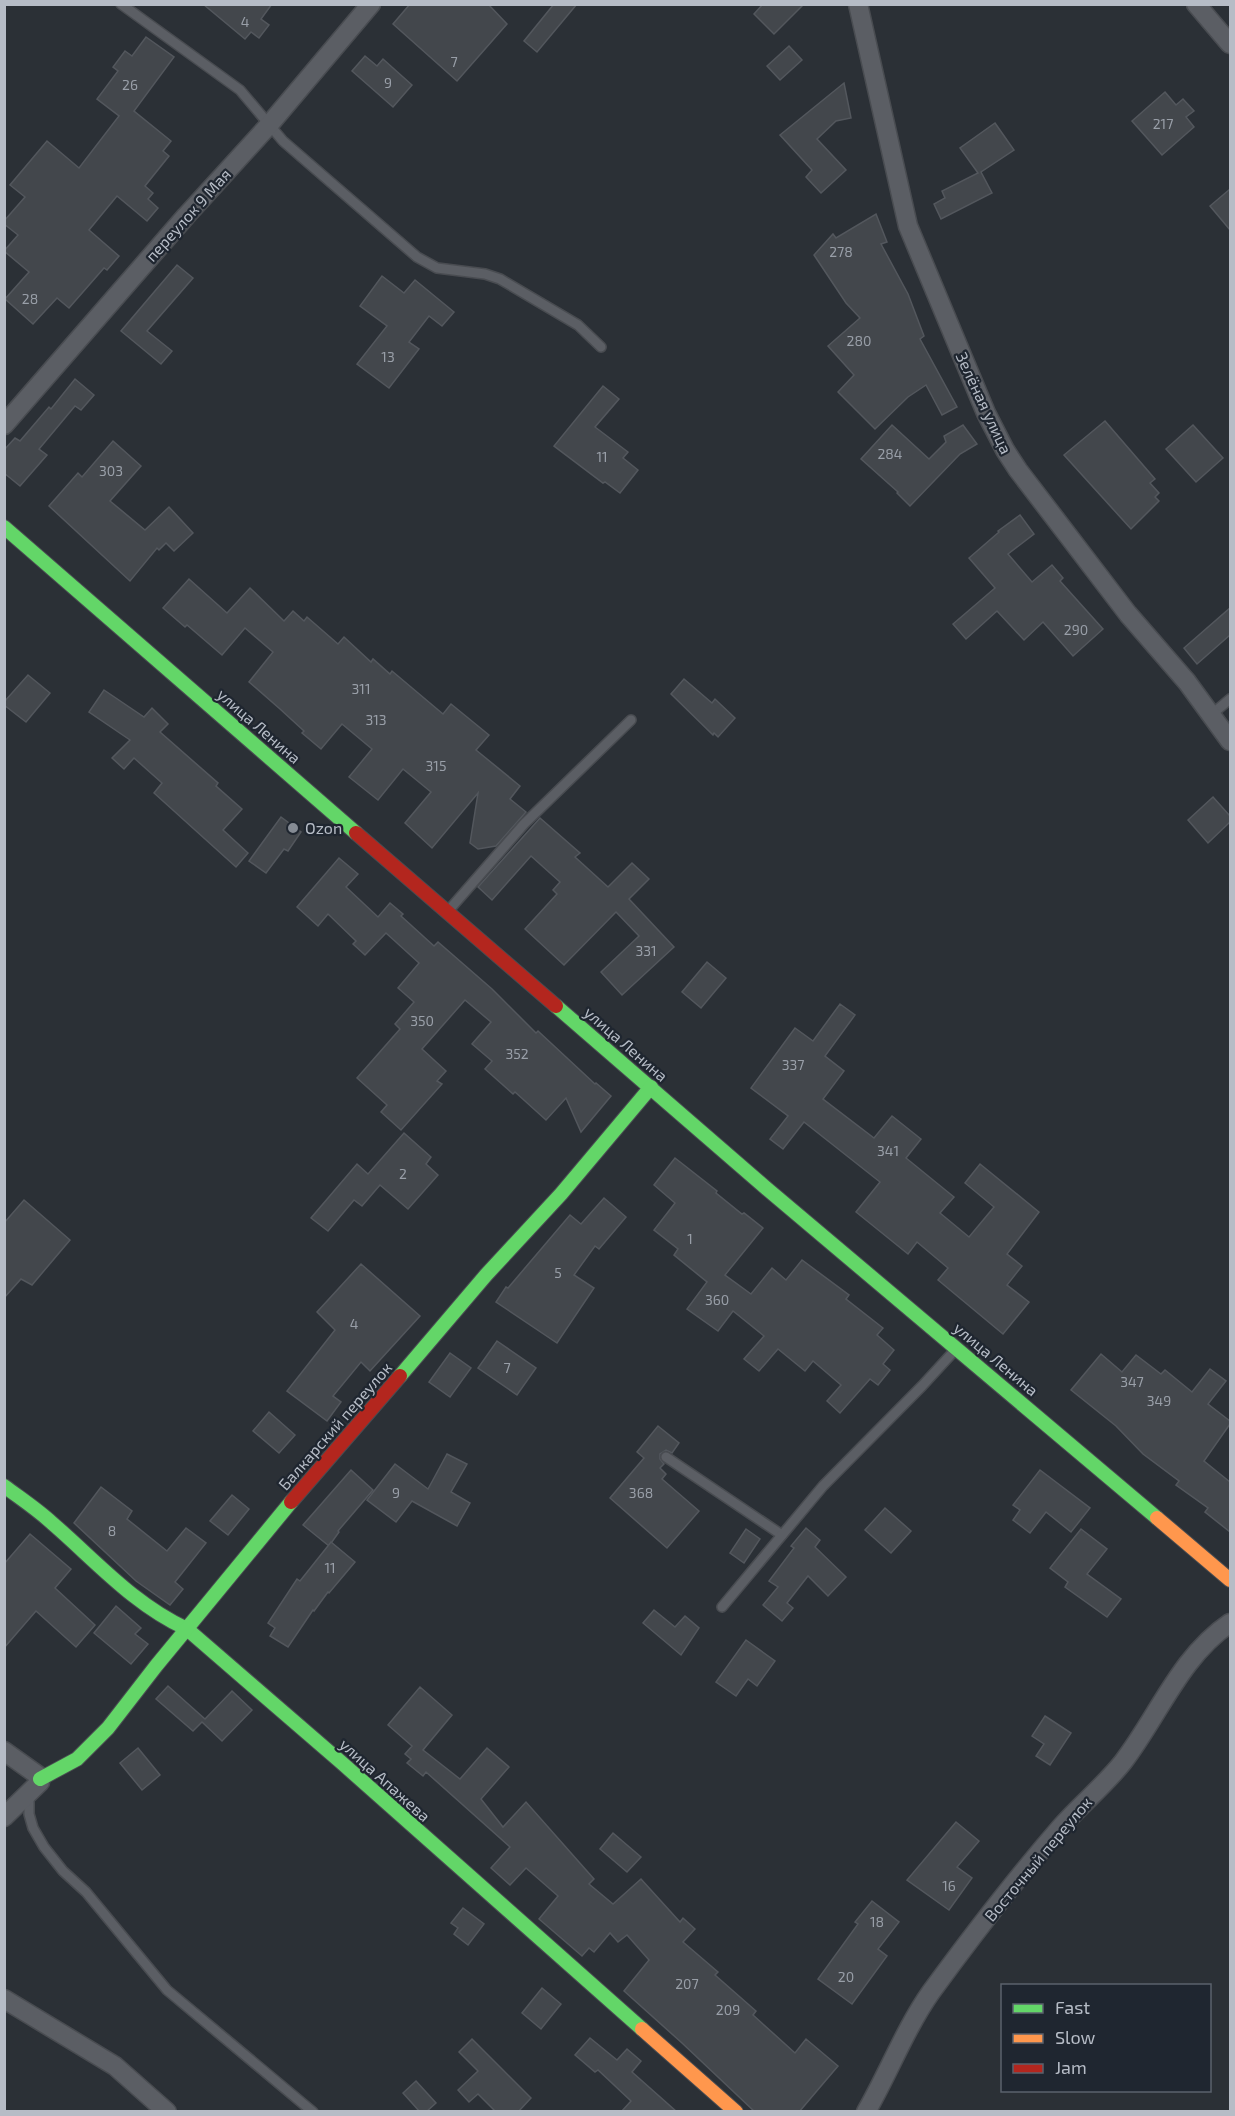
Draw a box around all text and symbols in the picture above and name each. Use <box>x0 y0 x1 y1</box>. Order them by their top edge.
house number: 4 <box>241 13 249 30</box>
house number: 7 <box>450 53 458 70</box>
house number: 9 <box>384 74 392 91</box>
house number: 26 <box>122 76 138 93</box>
house number: 217 <box>1153 115 1173 132</box>
street label: переулок 9 Мая <box>141 164 235 266</box>
house number: 278 <box>829 243 853 260</box>
house number: 28 <box>22 290 38 307</box>
house number: 280 <box>847 332 871 349</box>
house number: 13 <box>381 348 395 365</box>
street label: Зелёная улица <box>952 349 1016 457</box>
house number: 284 <box>878 445 902 462</box>
house number: 11 <box>596 448 608 465</box>
house number: 303 <box>99 462 123 479</box>
house number: 290 <box>1064 621 1088 638</box>
house number: 311 <box>352 680 370 697</box>
street label: улица Ленина <box>213 684 305 768</box>
house number: 313 <box>365 711 387 728</box>
house number: 315 <box>426 757 446 774</box>
place label: Ozon <box>305 818 342 837</box>
marker: Ozon <box>286 821 300 835</box>
house number: 331 <box>635 942 657 959</box>
street label: улица Ленина <box>580 1002 672 1086</box>
house number: 350 <box>410 1012 434 1029</box>
house number: 352 <box>505 1045 529 1062</box>
house number: 337 <box>782 1056 804 1073</box>
house number: 341 <box>877 1142 899 1159</box>
house number: 2 <box>399 1165 407 1182</box>
house number: 1 <box>687 1230 693 1247</box>
house number: 5 <box>554 1264 562 1281</box>
house number: 360 <box>705 1291 729 1308</box>
house number: 4 <box>350 1315 358 1332</box>
street label: улица Ленина <box>950 1318 1042 1400</box>
street label: Балкарский переулок <box>274 1357 396 1494</box>
house number: 7 <box>503 1359 511 1376</box>
house number: 347 <box>1120 1373 1144 1390</box>
house number: 349 <box>1147 1392 1171 1409</box>
house number: 9 <box>392 1484 400 1501</box>
house number: 368 <box>629 1484 653 1501</box>
house number: 8 <box>108 1522 116 1539</box>
house number: 11 <box>324 1559 336 1576</box>
street label: улица Апажева <box>336 1734 434 1826</box>
street label: Восточный переулок <box>980 1792 1096 1925</box>
house number: 16 <box>942 1877 956 1894</box>
house number: 18 <box>870 1913 884 1930</box>
house number: 20 <box>838 1968 854 1985</box>
house number: 207 <box>675 1975 699 1992</box>
legend <box>1001 1984 1211 2092</box>
text: Fast <box>1055 1996 1090 2018</box>
house number: 209 <box>716 2001 740 2018</box>
text: Slow <box>1055 2026 1096 2048</box>
text: Jam <box>1055 2056 1087 2078</box>

